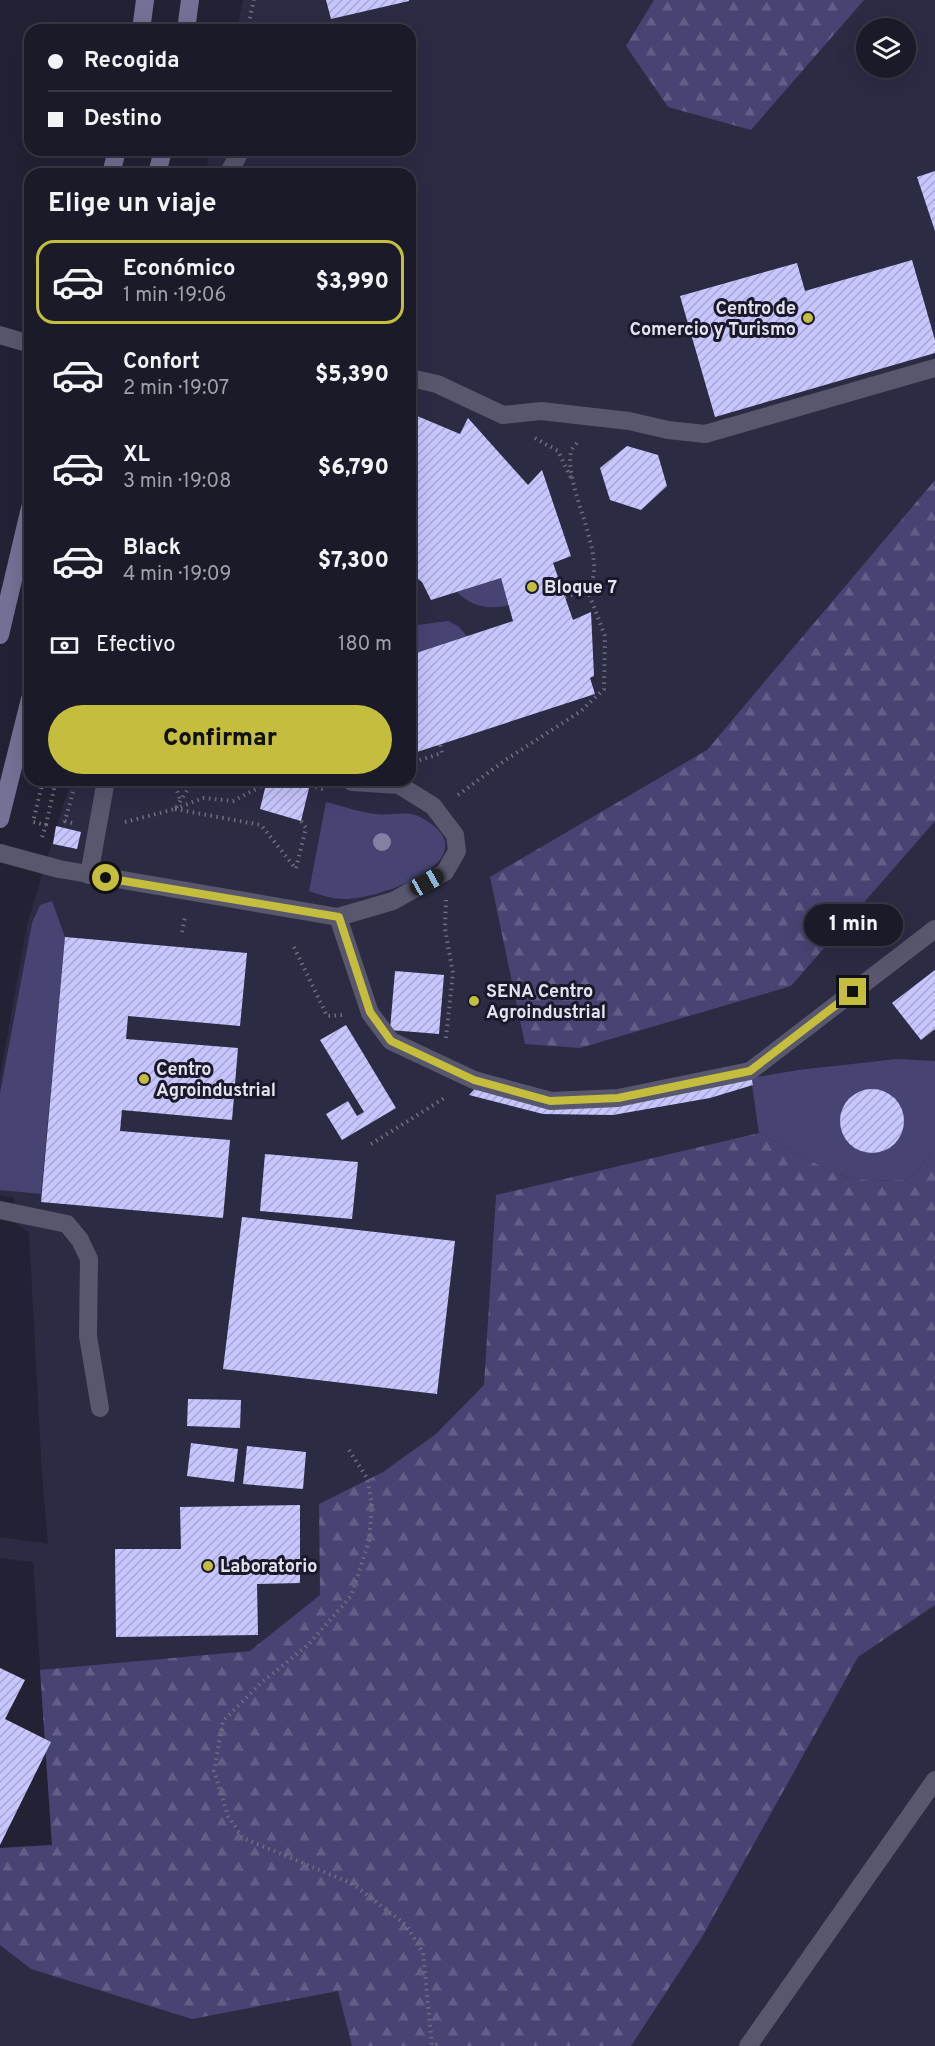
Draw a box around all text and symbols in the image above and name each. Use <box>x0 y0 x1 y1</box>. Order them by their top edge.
map controls <box>856 18 916 78</box>
button: layers <box>856 18 916 78</box>
text: Recogida <box>84 48 179 75</box>
text: Destino <box>84 106 162 133</box>
text: Elige un viaje <box>48 187 217 221</box>
icon: car <box>51 255 105 309</box>
text: Económico <box>123 256 236 283</box>
text: $3,990 <box>315 269 389 296</box>
text: 1 min · 19:06 <box>123 283 227 309</box>
place label: Centro de Comercio y Turismo <box>630 298 796 342</box>
marker: Centro de Comercio y Turismo <box>801 311 815 325</box>
icon: car <box>51 348 105 402</box>
text: Confort <box>123 349 200 376</box>
text: $5,390 <box>315 362 389 389</box>
text: 2 min · 19:07 <box>123 376 229 402</box>
icon: car <box>51 441 105 495</box>
text: XL <box>123 442 150 469</box>
text: $6,790 <box>318 455 389 482</box>
text: 3 min · 19:08 <box>123 469 231 495</box>
icon: car <box>51 534 105 588</box>
text: Black <box>123 535 181 562</box>
text: $7,300 <box>318 548 389 575</box>
text: 4 min · 19:09 <box>123 562 231 588</box>
place label: Bloque 7 <box>544 577 617 600</box>
marker: Bloque 7 <box>525 580 539 594</box>
icon: cash <box>48 629 81 662</box>
text: Efectivo <box>96 632 176 659</box>
text: 180 m <box>338 632 392 658</box>
button: Confirmar <box>48 705 392 774</box>
route start <box>92 864 119 891</box>
car <box>407 865 447 899</box>
callout: 1 min <box>804 905 902 947</box>
text: 1 min <box>829 912 878 938</box>
route end <box>839 978 866 1005</box>
place label: SENA Centro Agroindustrial <box>486 981 606 1025</box>
marker: SENA Centro Agroindustrial <box>467 994 481 1008</box>
place label: Centro Agroindustrial <box>156 1059 276 1103</box>
marker: Centro Agroindustrial <box>137 1072 151 1086</box>
place label: Laboratorio <box>220 1556 317 1579</box>
marker: Laboratorio <box>201 1559 215 1573</box>

